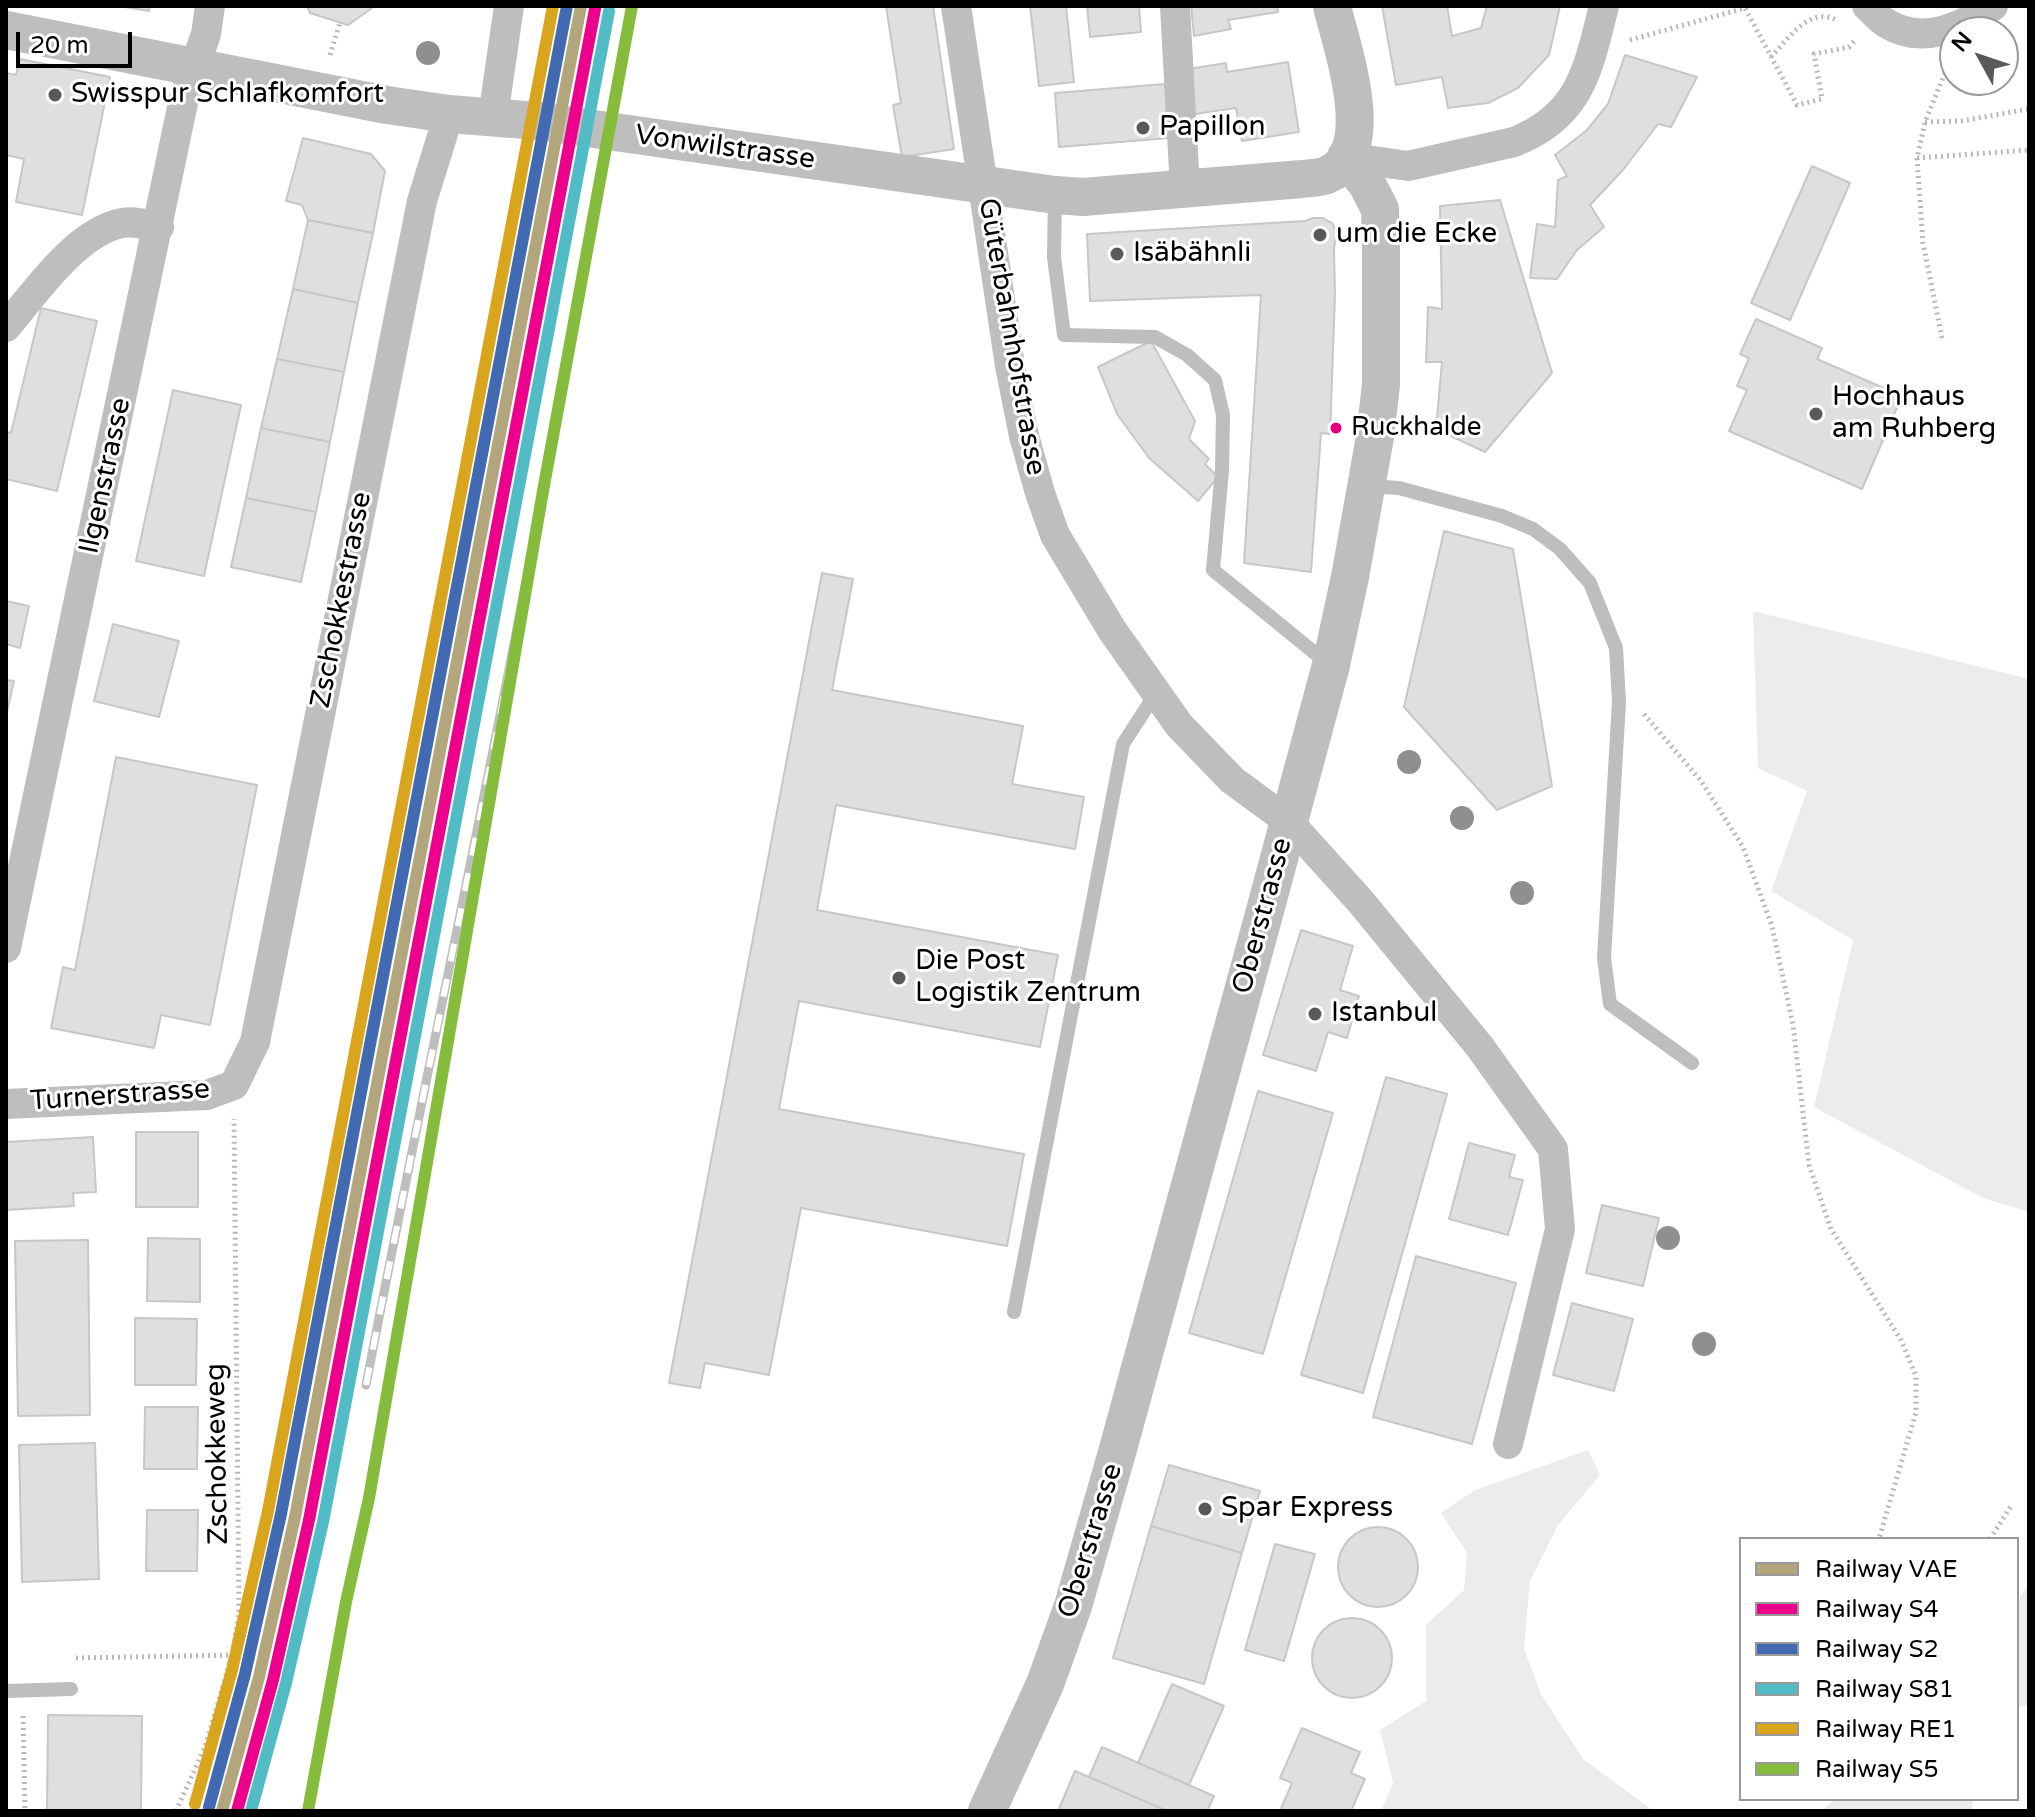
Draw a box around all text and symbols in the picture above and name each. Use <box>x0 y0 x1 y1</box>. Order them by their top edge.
scale bar <box>20 16 136 66</box>
north arrow <box>1939 16 2019 96</box>
text: N <box>1947 27 1978 57</box>
text: 20 m <box>30 31 88 60</box>
place label: Swisspur Schlafkomfort <box>71 78 384 112</box>
marker: Swisspur Schlafkomfort <box>46 86 64 104</box>
place label: Papillon <box>1159 111 1265 145</box>
street label: Vonwilstrasse <box>633 119 817 177</box>
marker: Papillon <box>1134 119 1152 137</box>
street label: Güterbahnhofstrasse <box>970 196 1052 478</box>
place label: um die Ecke <box>1336 218 1497 252</box>
marker: um die Ecke <box>1311 226 1329 244</box>
place label: Isäbähnli <box>1133 237 1251 271</box>
marker: Isäbähnli <box>1108 245 1126 263</box>
place label: Hochhaus am Ruhberg <box>1832 381 1996 447</box>
street label: Ilgenstrasse <box>73 395 139 557</box>
marker: Hochhaus am Ruhberg <box>1807 405 1825 423</box>
place label: Ruckhalde <box>1351 412 1481 444</box>
marker: Ruckhalde <box>1328 420 1344 436</box>
street label: Zschokkestrasse <box>305 489 379 711</box>
street label: Oberstrasse <box>1226 834 1300 998</box>
place label: Die Post Logistik Zentrum <box>915 945 1141 1011</box>
marker: Die Post Logistik Zentrum <box>890 969 908 987</box>
place label: Istanbul <box>1331 997 1437 1031</box>
marker: Istanbul <box>1306 1005 1324 1023</box>
street label: Turnerstrasse <box>29 1073 211 1119</box>
street label: Zschokkeweg <box>200 1363 236 1545</box>
street label: Oberstrasse <box>1052 1460 1130 1622</box>
place label: Spar Express <box>1221 1492 1393 1526</box>
marker: Spar Express <box>1196 1500 1214 1518</box>
legend <box>1739 1537 2019 1801</box>
text: Railway VAE <box>1815 1555 1958 1584</box>
text: Railway S4 <box>1815 1595 1939 1624</box>
text: Railway S2 <box>1815 1635 1939 1664</box>
text: Railway S81 <box>1815 1675 1954 1704</box>
text: Railway RE1 <box>1815 1715 1956 1744</box>
text: Railway S5 <box>1815 1755 1939 1784</box>

